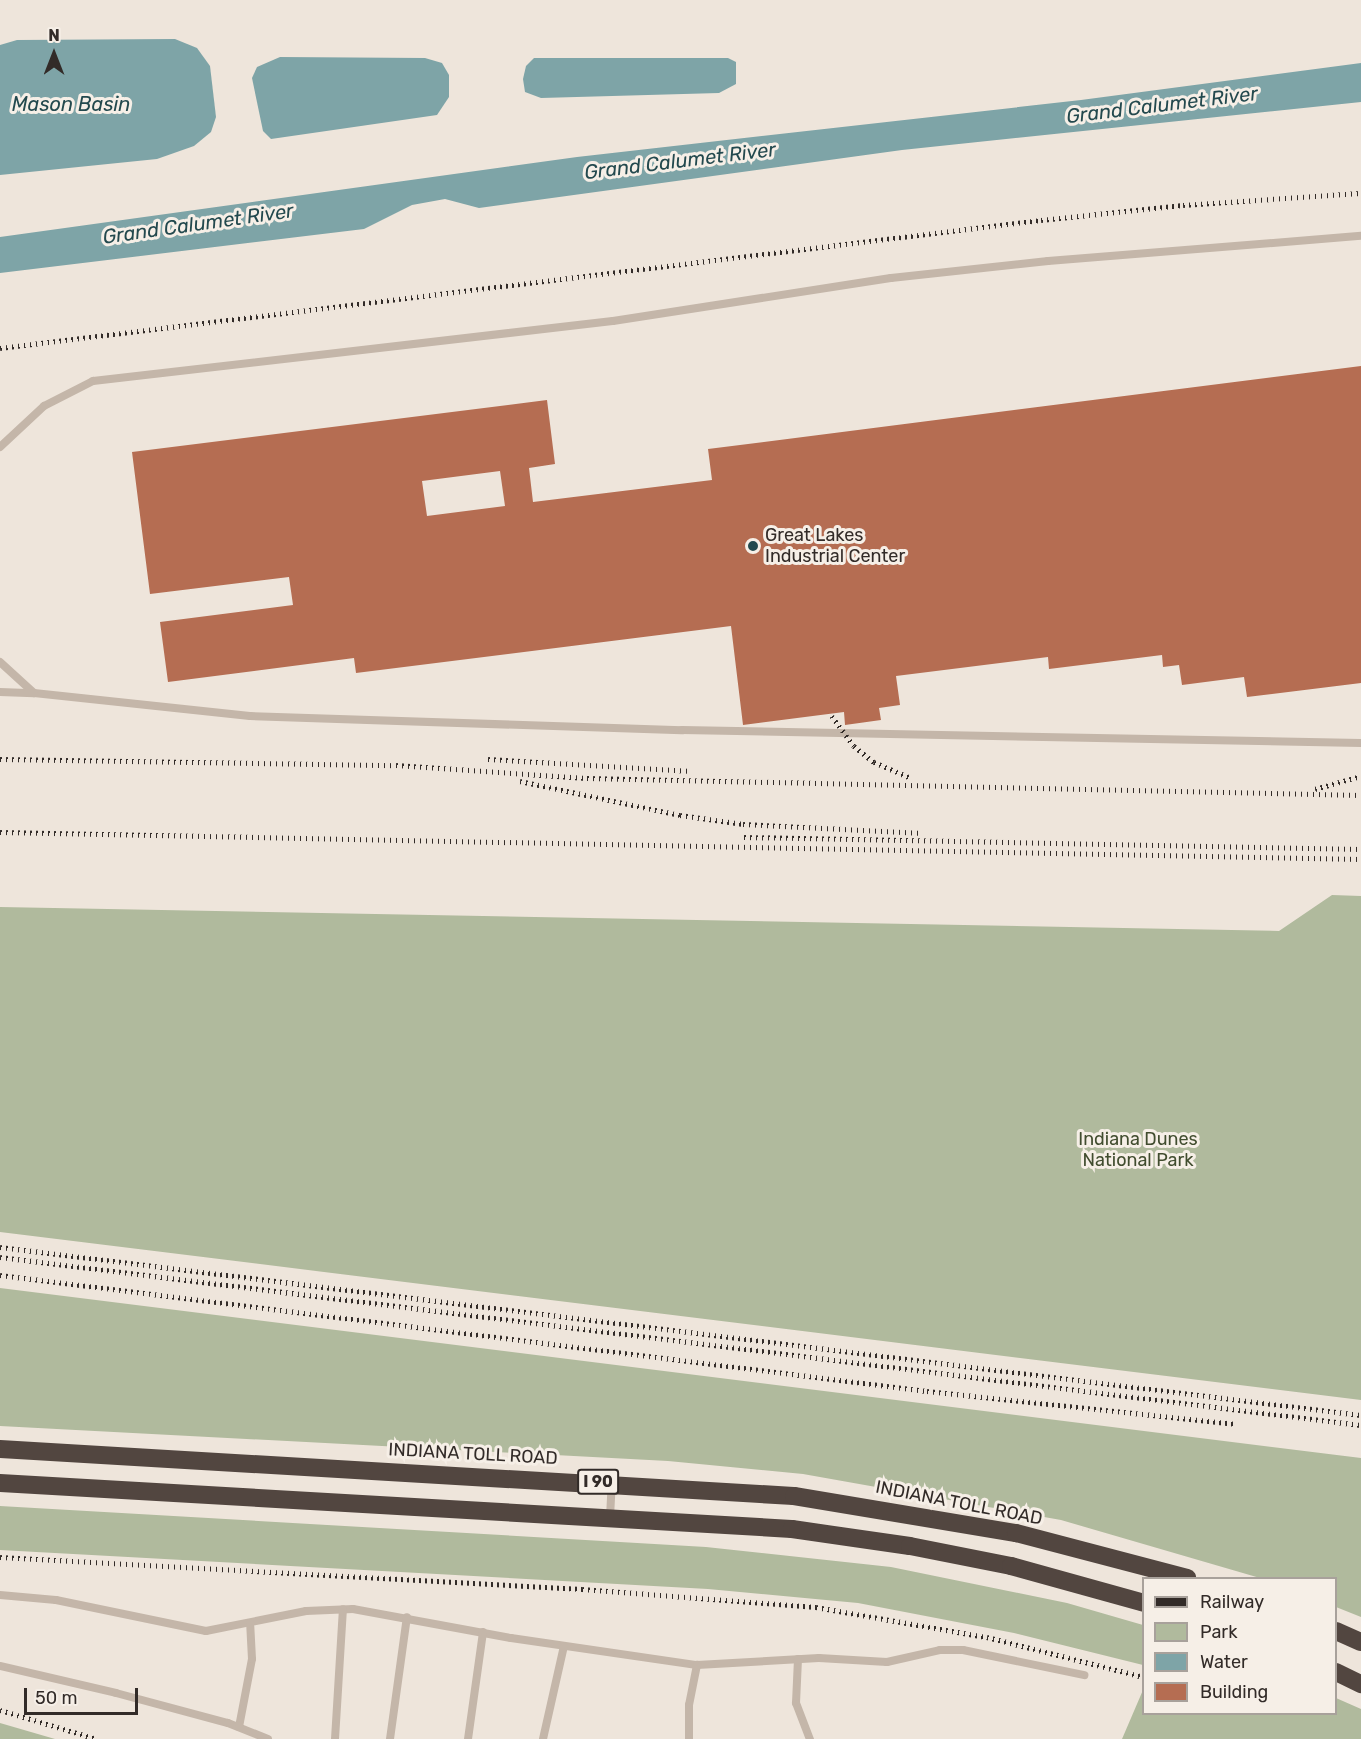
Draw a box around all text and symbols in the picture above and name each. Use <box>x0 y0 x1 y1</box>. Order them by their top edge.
north arrow <box>24 24 84 84</box>
text: N <box>48 26 60 45</box>
water label: Grand Calumet River <box>1065 81 1259 129</box>
water label: Mason Basin <box>12 92 130 116</box>
water label: Grand Calumet River <box>583 137 777 185</box>
water label: Grand Calumet River <box>101 199 295 249</box>
place label: Great Lakes Industrial Center <box>765 525 905 568</box>
marker: Great Lakes Industrial Center <box>746 539 760 553</box>
park label: Indiana Dunes National Park <box>1078 1129 1198 1172</box>
street label: INDIANA TOLL ROAD <box>387 1439 559 1469</box>
road number: I 90 <box>577 1469 619 1495</box>
street label: INDIANA TOLL ROAD <box>873 1476 1045 1530</box>
legend <box>1142 1577 1337 1715</box>
text: Railway <box>1200 1591 1264 1613</box>
text: Park <box>1200 1621 1237 1643</box>
text: Water <box>1200 1651 1248 1673</box>
scale bar <box>27 1676 141 1714</box>
text: Building <box>1200 1681 1268 1703</box>
text: 50 m <box>35 1687 78 1709</box>

